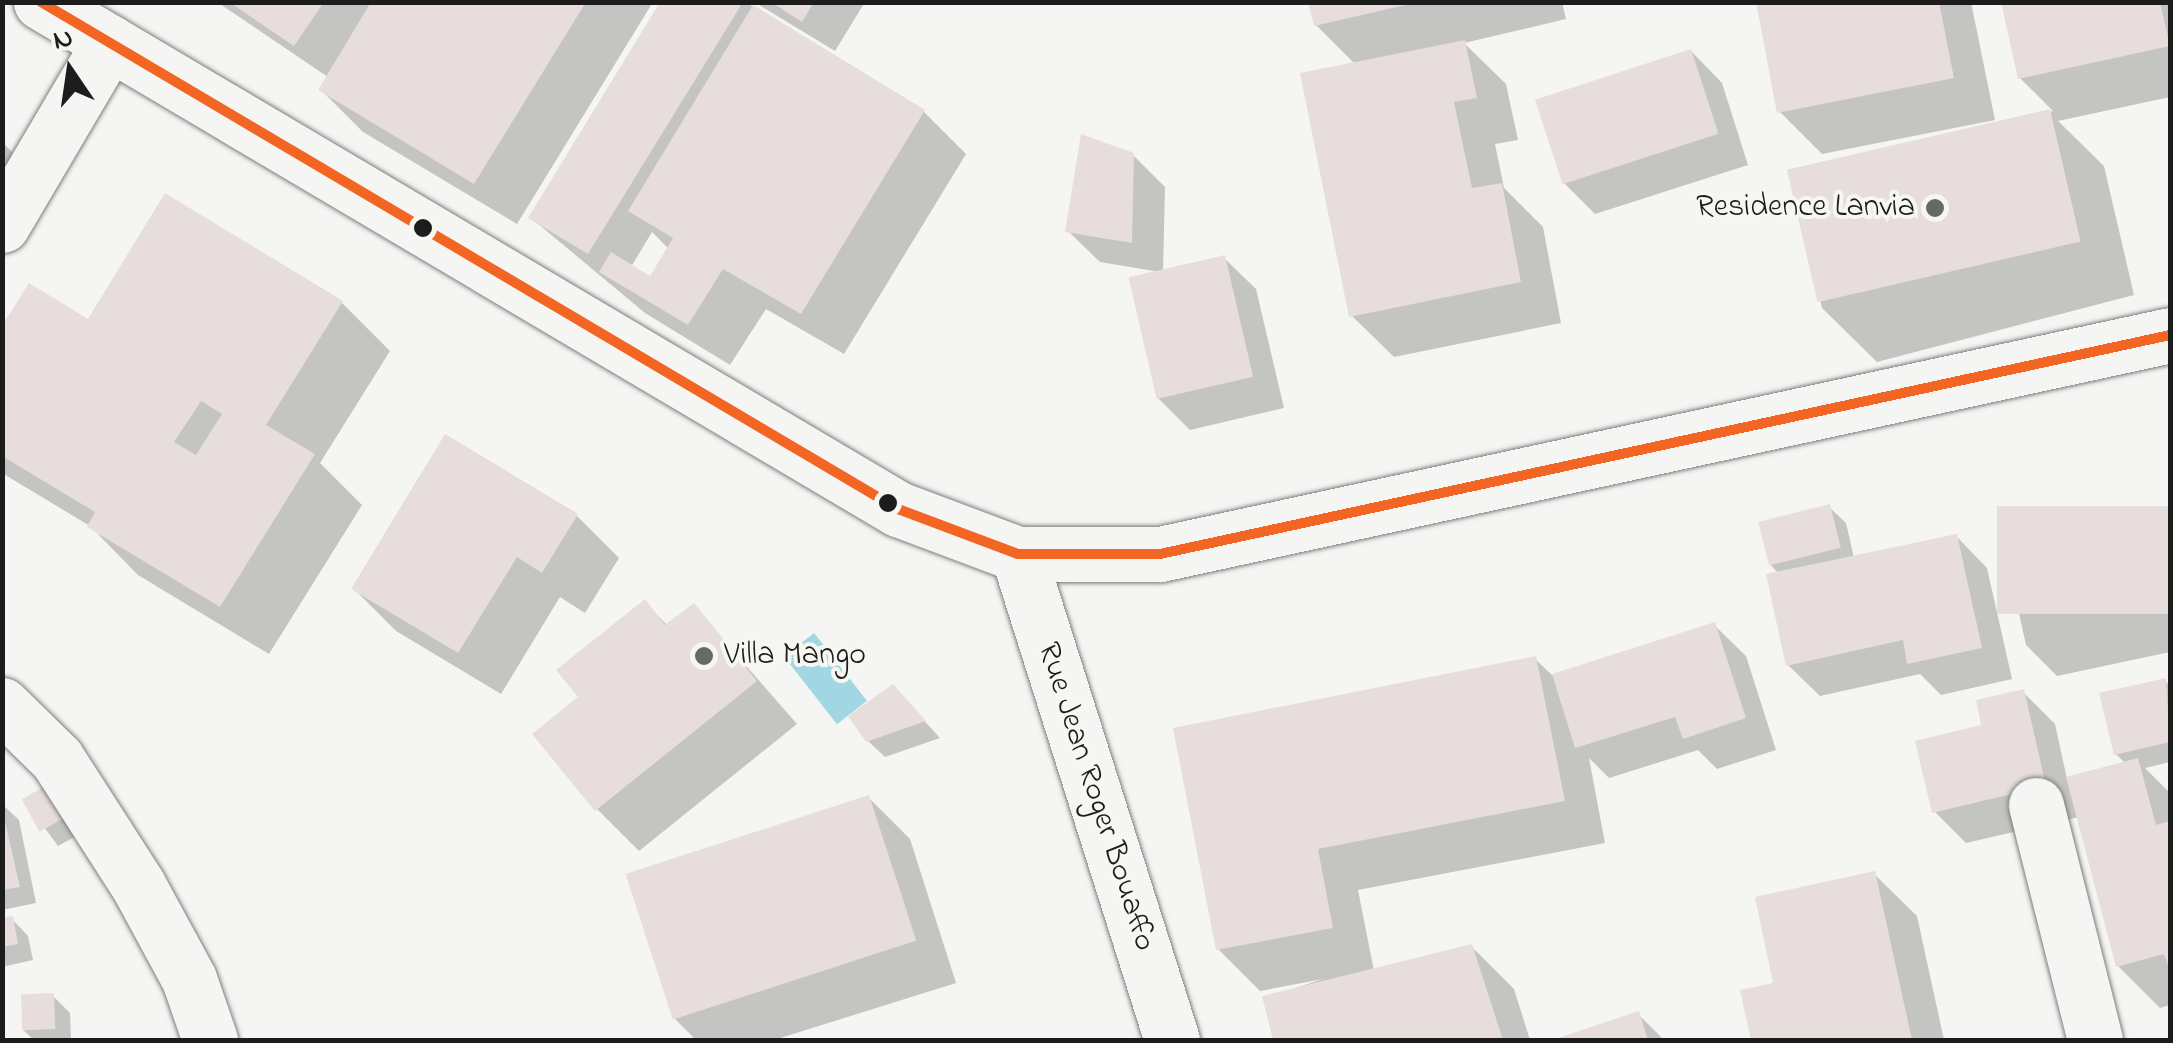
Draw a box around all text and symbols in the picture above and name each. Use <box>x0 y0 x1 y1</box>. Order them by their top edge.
text: N <box>49 18 77 62</box>
north arrow <box>20 20 120 120</box>
place label: Residence Lanvia <box>1696 189 1915 227</box>
marker: Residence Lanvia <box>1924 197 1946 219</box>
unlabelled marker <box>413 218 433 238</box>
unlabelled marker <box>878 493 898 513</box>
place label: Villa Mango <box>724 637 866 675</box>
street label: Rue Jean Roger Bouaffo <box>1027 638 1163 956</box>
marker: Villa Mango <box>693 645 715 667</box>

